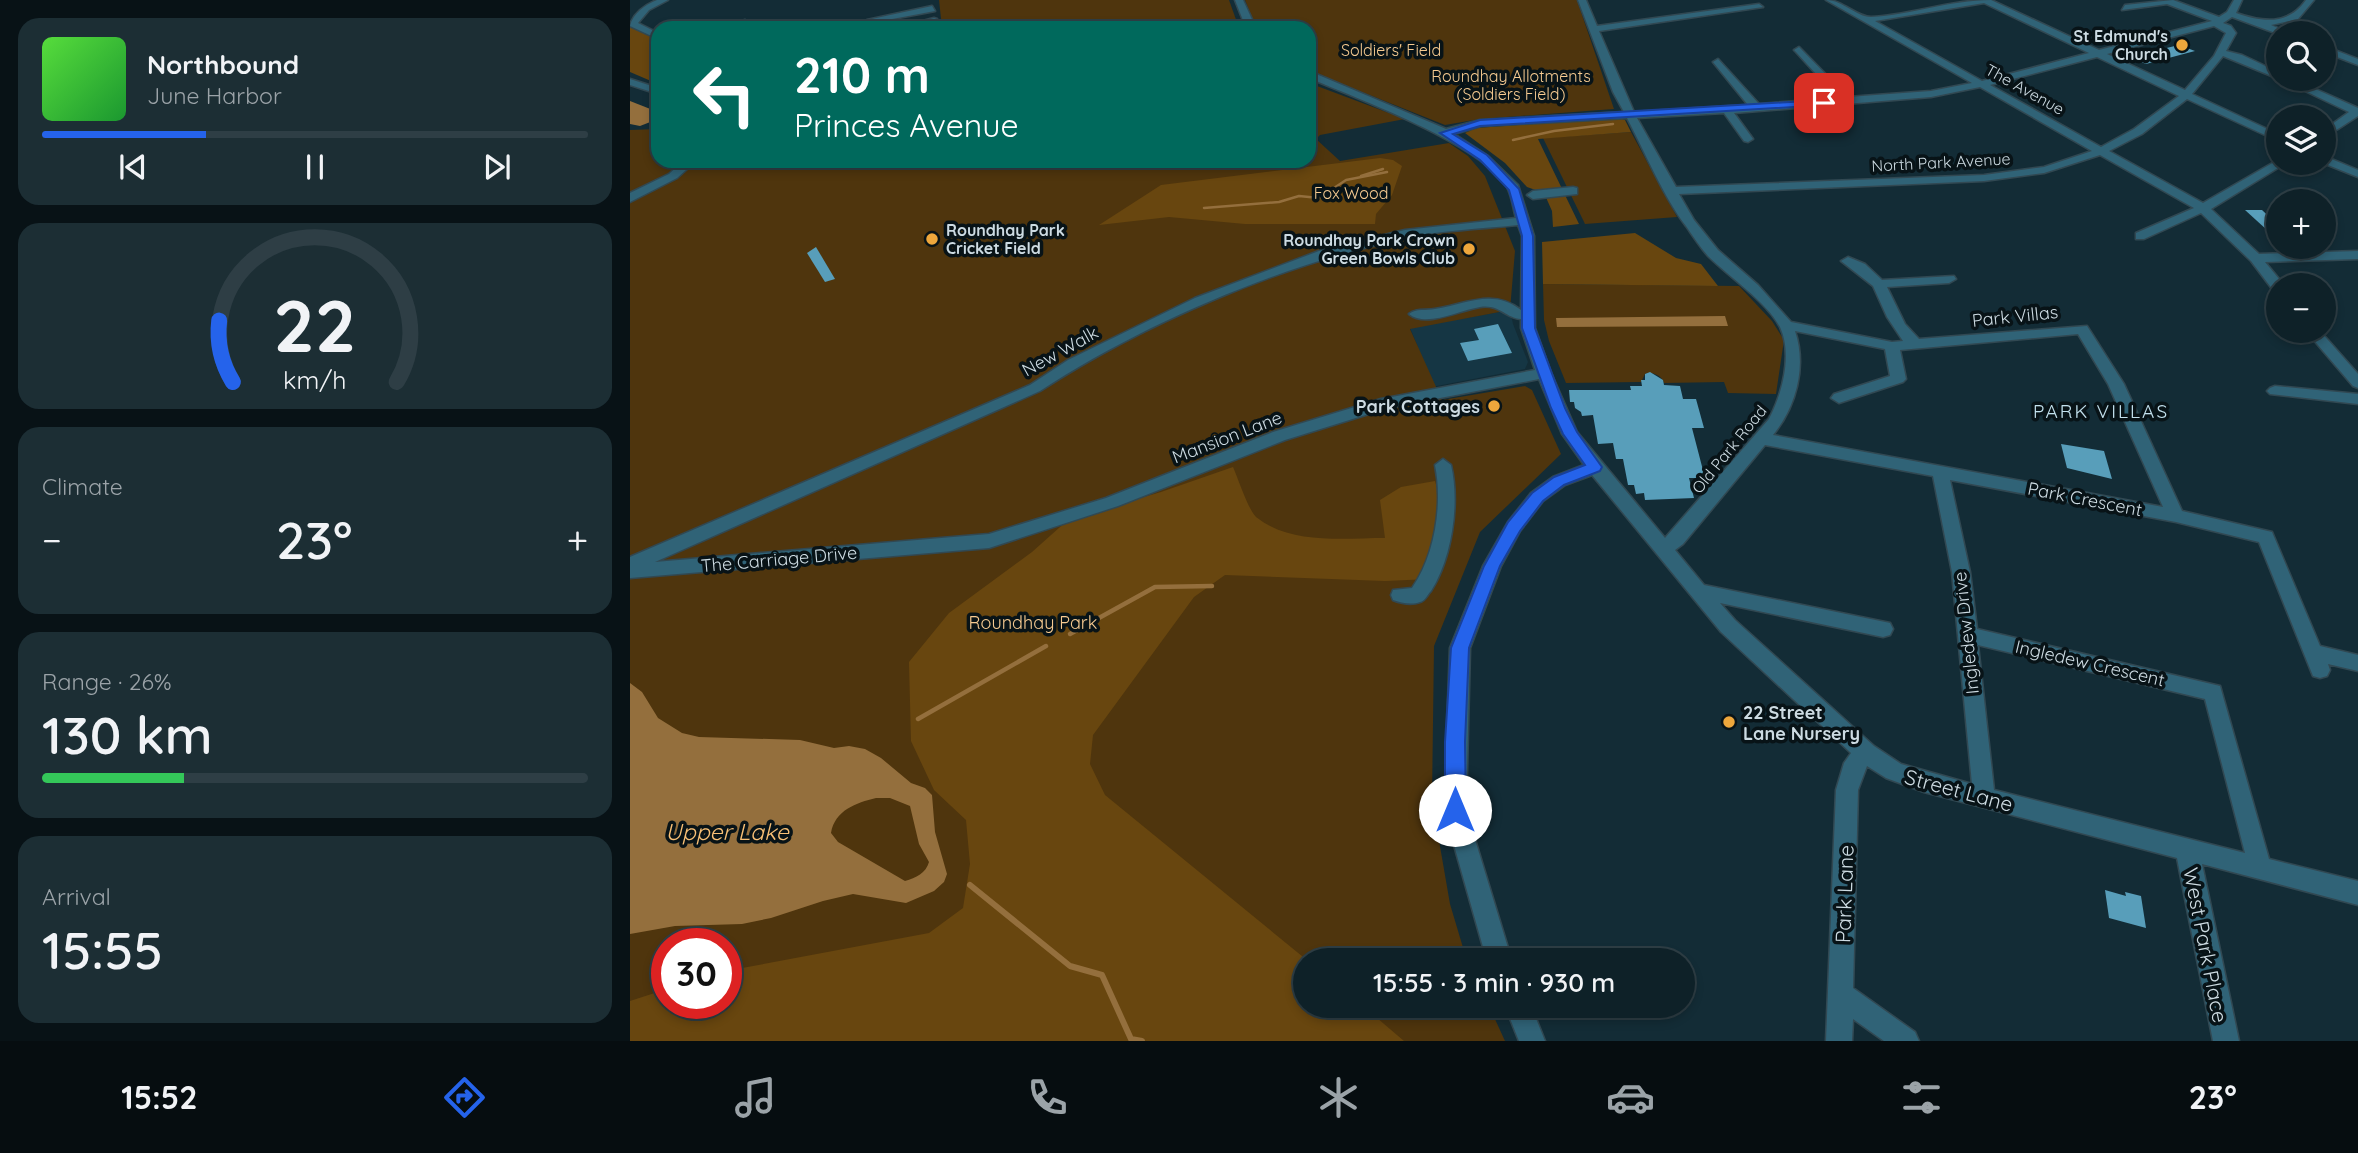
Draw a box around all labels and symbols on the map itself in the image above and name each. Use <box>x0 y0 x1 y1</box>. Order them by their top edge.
place label: St Edmund's Church <box>2073 26 2168 64</box>
marker: St Edmund's Church <box>2174 37 2190 53</box>
park label: Soldiers' Field <box>1341 40 1441 60</box>
street label: The Avenue <box>1982 59 2068 119</box>
park label: Roundhay Allotments (Soldiers Field) <box>1431 66 1591 104</box>
pin <box>1794 73 1854 133</box>
street label: North Park Avenue <box>1871 148 2011 176</box>
park label: Fox Wood <box>1314 183 1388 203</box>
place label: Roundhay Park Cricket Field <box>946 220 1065 258</box>
place label: Roundhay Park Crown Green Bowls Club <box>1283 230 1455 268</box>
marker: Roundhay Park Cricket Field <box>924 231 940 247</box>
marker: Roundhay Park Crown Green Bowls Club <box>1461 241 1477 257</box>
street label: Park Villas <box>1971 300 2059 332</box>
street label: New Walk <box>1018 321 1102 381</box>
place label: Park Cottages <box>1356 395 1480 418</box>
marker: Park Cottages <box>1486 398 1502 414</box>
district label: PARK VILLAS <box>2033 399 2169 423</box>
street label: Old Park Road <box>1687 401 1771 497</box>
street label: Mansion Lane <box>1169 406 1285 468</box>
street label: Park Crescent <box>2026 477 2144 521</box>
street label: The Carriage Drive <box>700 541 858 577</box>
street label: Ingledew Drive <box>1948 571 1984 695</box>
park label: Roundhay Park <box>969 611 1097 634</box>
street label: Ingledew Crescent <box>2013 635 2167 691</box>
place label: 22 Street Lane Nursery <box>1743 701 1860 745</box>
marker: 22 Street Lane Nursery <box>1721 714 1737 730</box>
street label: Street Lane <box>1902 763 2016 817</box>
position arrow <box>1418 773 1492 847</box>
water label: Upper Lake <box>665 817 790 846</box>
street label: Park Lane <box>1829 845 1859 943</box>
street label: West Park Place <box>2178 865 2234 1025</box>
speed limit sign: 30 <box>651 928 742 1019</box>

